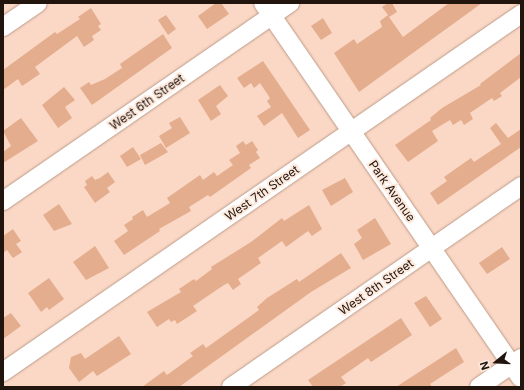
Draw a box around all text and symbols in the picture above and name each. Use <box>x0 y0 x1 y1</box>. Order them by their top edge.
street label: West 6th Street <box>107 71 187 133</box>
street label: Park Avenue <box>366 158 418 224</box>
street label: West 7th Street <box>222 162 302 224</box>
street label: West 8th Street <box>336 256 416 318</box>
north arrow <box>476 342 516 382</box>
text: N <box>477 360 493 372</box>

